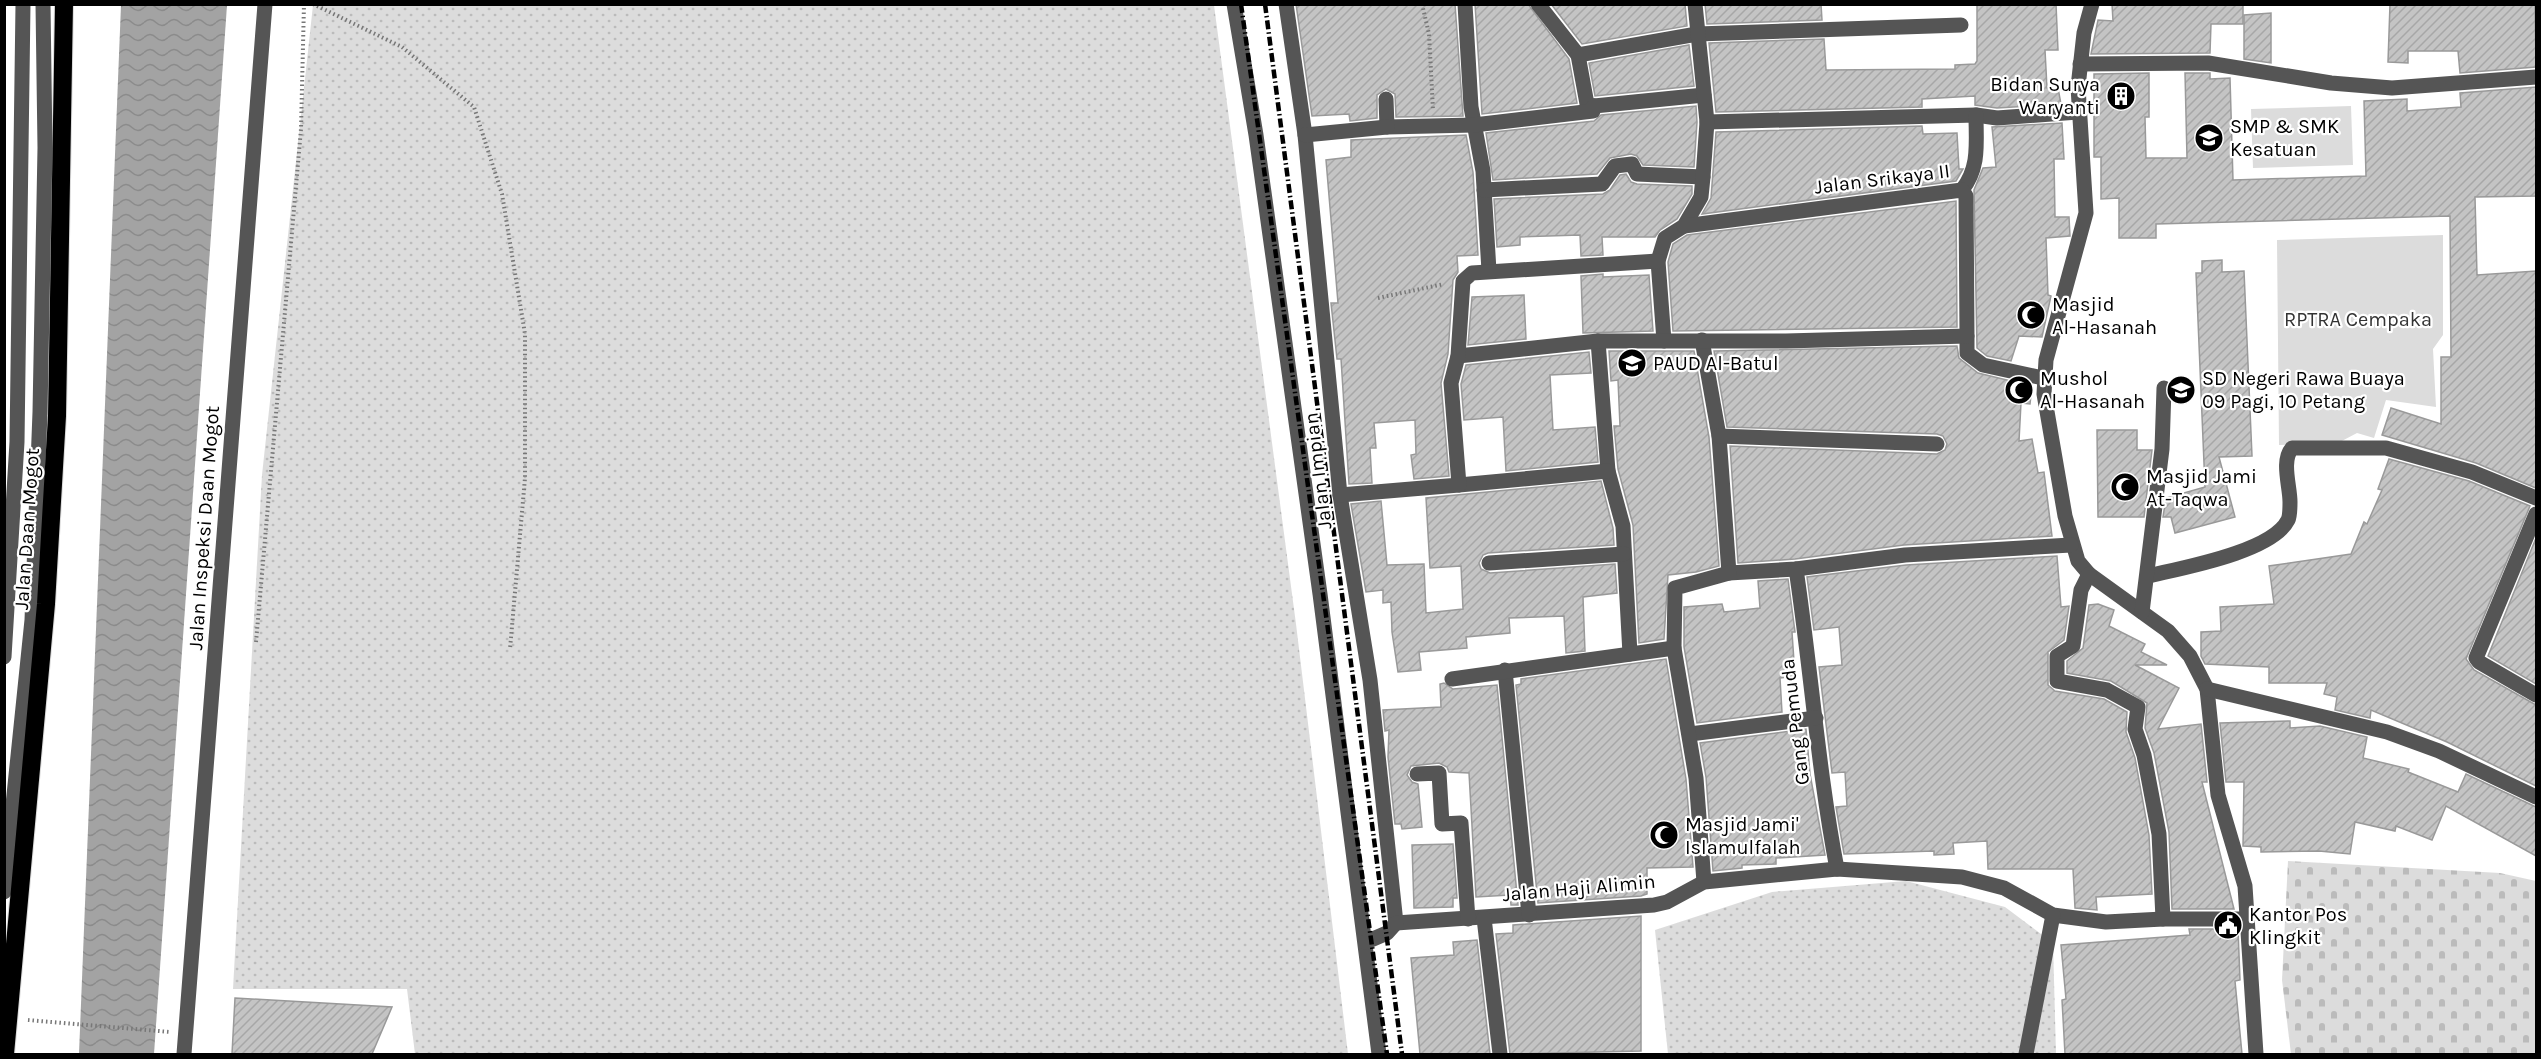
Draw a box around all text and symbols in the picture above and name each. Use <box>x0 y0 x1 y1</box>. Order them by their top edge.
place label: Bidan Surya Waryanti <box>1990 73 2100 119</box>
building icon: Bidan Surya Waryanti <box>2105 80 2137 112</box>
place label: SMP & SMK Kesatuan <box>2230 115 2339 161</box>
school or university icon: SMP & SMK Kesatuan <box>2193 122 2225 154</box>
street label: Jalan Srikaya II <box>1813 159 1951 199</box>
place label: Masjid Al-Hasanah <box>2052 293 2157 339</box>
mosque icon: Masjid Al-Hasanah <box>2015 299 2047 331</box>
park label: RPTRA Cempaka <box>2284 308 2432 331</box>
school or university icon: PAUD Al-Batul <box>1616 347 1648 379</box>
place label: PAUD Al-Batul <box>1653 352 1779 375</box>
place label: Mushol Al-Hasanah <box>2040 367 2145 413</box>
place label: SD Negeri Rawa Buaya 09 Pagi, 10 Petang <box>2202 367 2405 413</box>
mosque icon: Mushol Al-Hasanah <box>2003 374 2035 406</box>
school or university icon: SD Negeri Rawa Buaya 09 Pagi, 10 Petang <box>2165 374 2197 406</box>
street label: Jalan Inspeksi Daan Mogot <box>184 405 224 651</box>
street label: Jalan Impian <box>1299 411 1337 531</box>
street label: Jalan Daan Mogot <box>10 447 44 611</box>
place label: Masjid Jami At-Taqwa <box>2146 465 2257 511</box>
mosque icon: Masjid Jami At-Taqwa <box>2109 471 2141 503</box>
street label: Gang Pemuda <box>1776 658 1814 786</box>
place label: Masjid Jami' Islamulfalah <box>1685 813 1801 859</box>
mosque icon: Masjid Jami' Islamulfalah <box>1648 819 1680 851</box>
street label: Jalan Haji Alimin <box>1501 870 1657 906</box>
place label: Kantor Pos Klingkit <box>2249 903 2347 949</box>
public building icon: Kantor Pos Klingkit <box>2212 909 2244 941</box>

